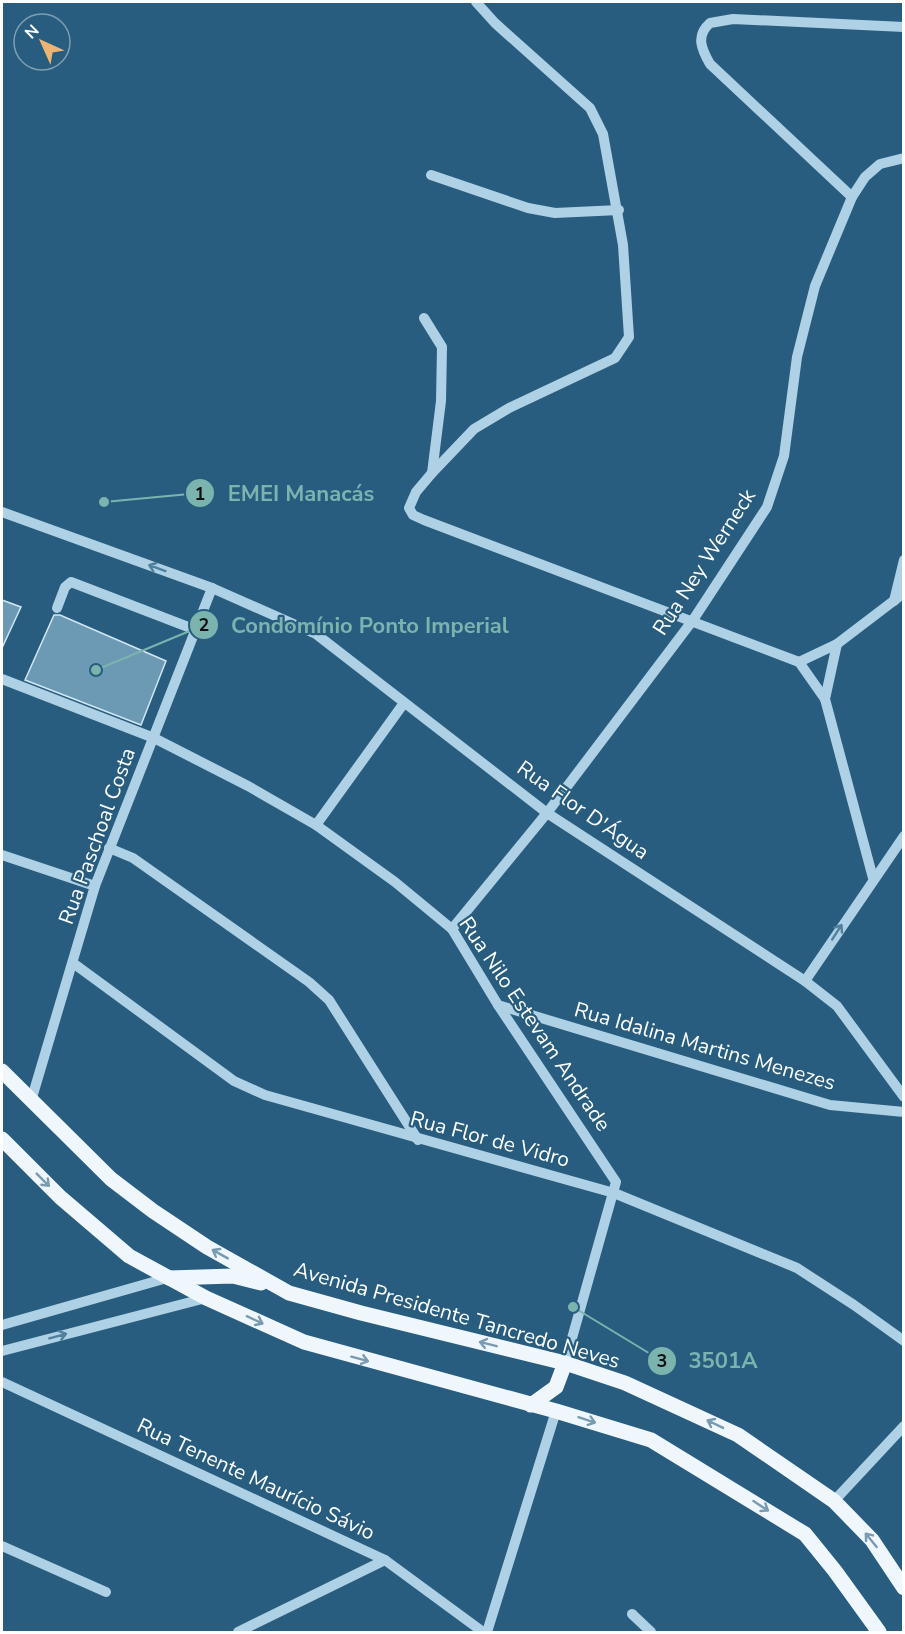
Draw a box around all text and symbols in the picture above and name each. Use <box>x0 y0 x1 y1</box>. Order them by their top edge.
north arrow <box>12 12 72 72</box>
text: N <box>20 20 44 44</box>
callout: EMEI Manacás <box>185 473 386 513</box>
text: EMEI Manacás <box>228 479 374 509</box>
text: 1 <box>195 482 205 506</box>
street label: Rua Ney Werneck <box>646 483 762 641</box>
one-way arrow <box>148 562 167 573</box>
callout: Condomínio Ponto Imperial <box>189 605 521 645</box>
text: Condomínio Ponto Imperial <box>231 611 509 641</box>
text: 2 <box>199 613 209 637</box>
street label: Rua Paschoal Costa <box>52 744 142 928</box>
street label: Rua Flor D'Água <box>511 754 655 866</box>
street label: Rua Nilo Estevam Andrade <box>453 911 617 1137</box>
one-way arrow <box>831 924 843 941</box>
street label: Rua Idalina Martins Menezes <box>571 995 839 1097</box>
street label: Rua Flor de Vidro <box>407 1104 573 1174</box>
one-way arrow <box>36 1173 50 1188</box>
one-way arrow <box>212 1248 229 1260</box>
street label: Avenida Presidente Tancredo Neves <box>291 1255 623 1375</box>
one-way arrow <box>245 1315 263 1326</box>
one-way arrow <box>48 1330 67 1342</box>
one-way arrow <box>479 1337 498 1349</box>
callout: 3501A <box>647 1341 770 1381</box>
text: 3501A <box>688 1346 758 1376</box>
text: 3 <box>657 1349 667 1373</box>
one-way arrow <box>350 1354 369 1365</box>
street label: Rua Tenente Maurício Sávio <box>132 1411 380 1547</box>
one-way arrow <box>577 1415 596 1426</box>
one-way arrow <box>707 1418 725 1429</box>
one-way arrow <box>752 1500 769 1512</box>
one-way arrow <box>864 1532 877 1548</box>

